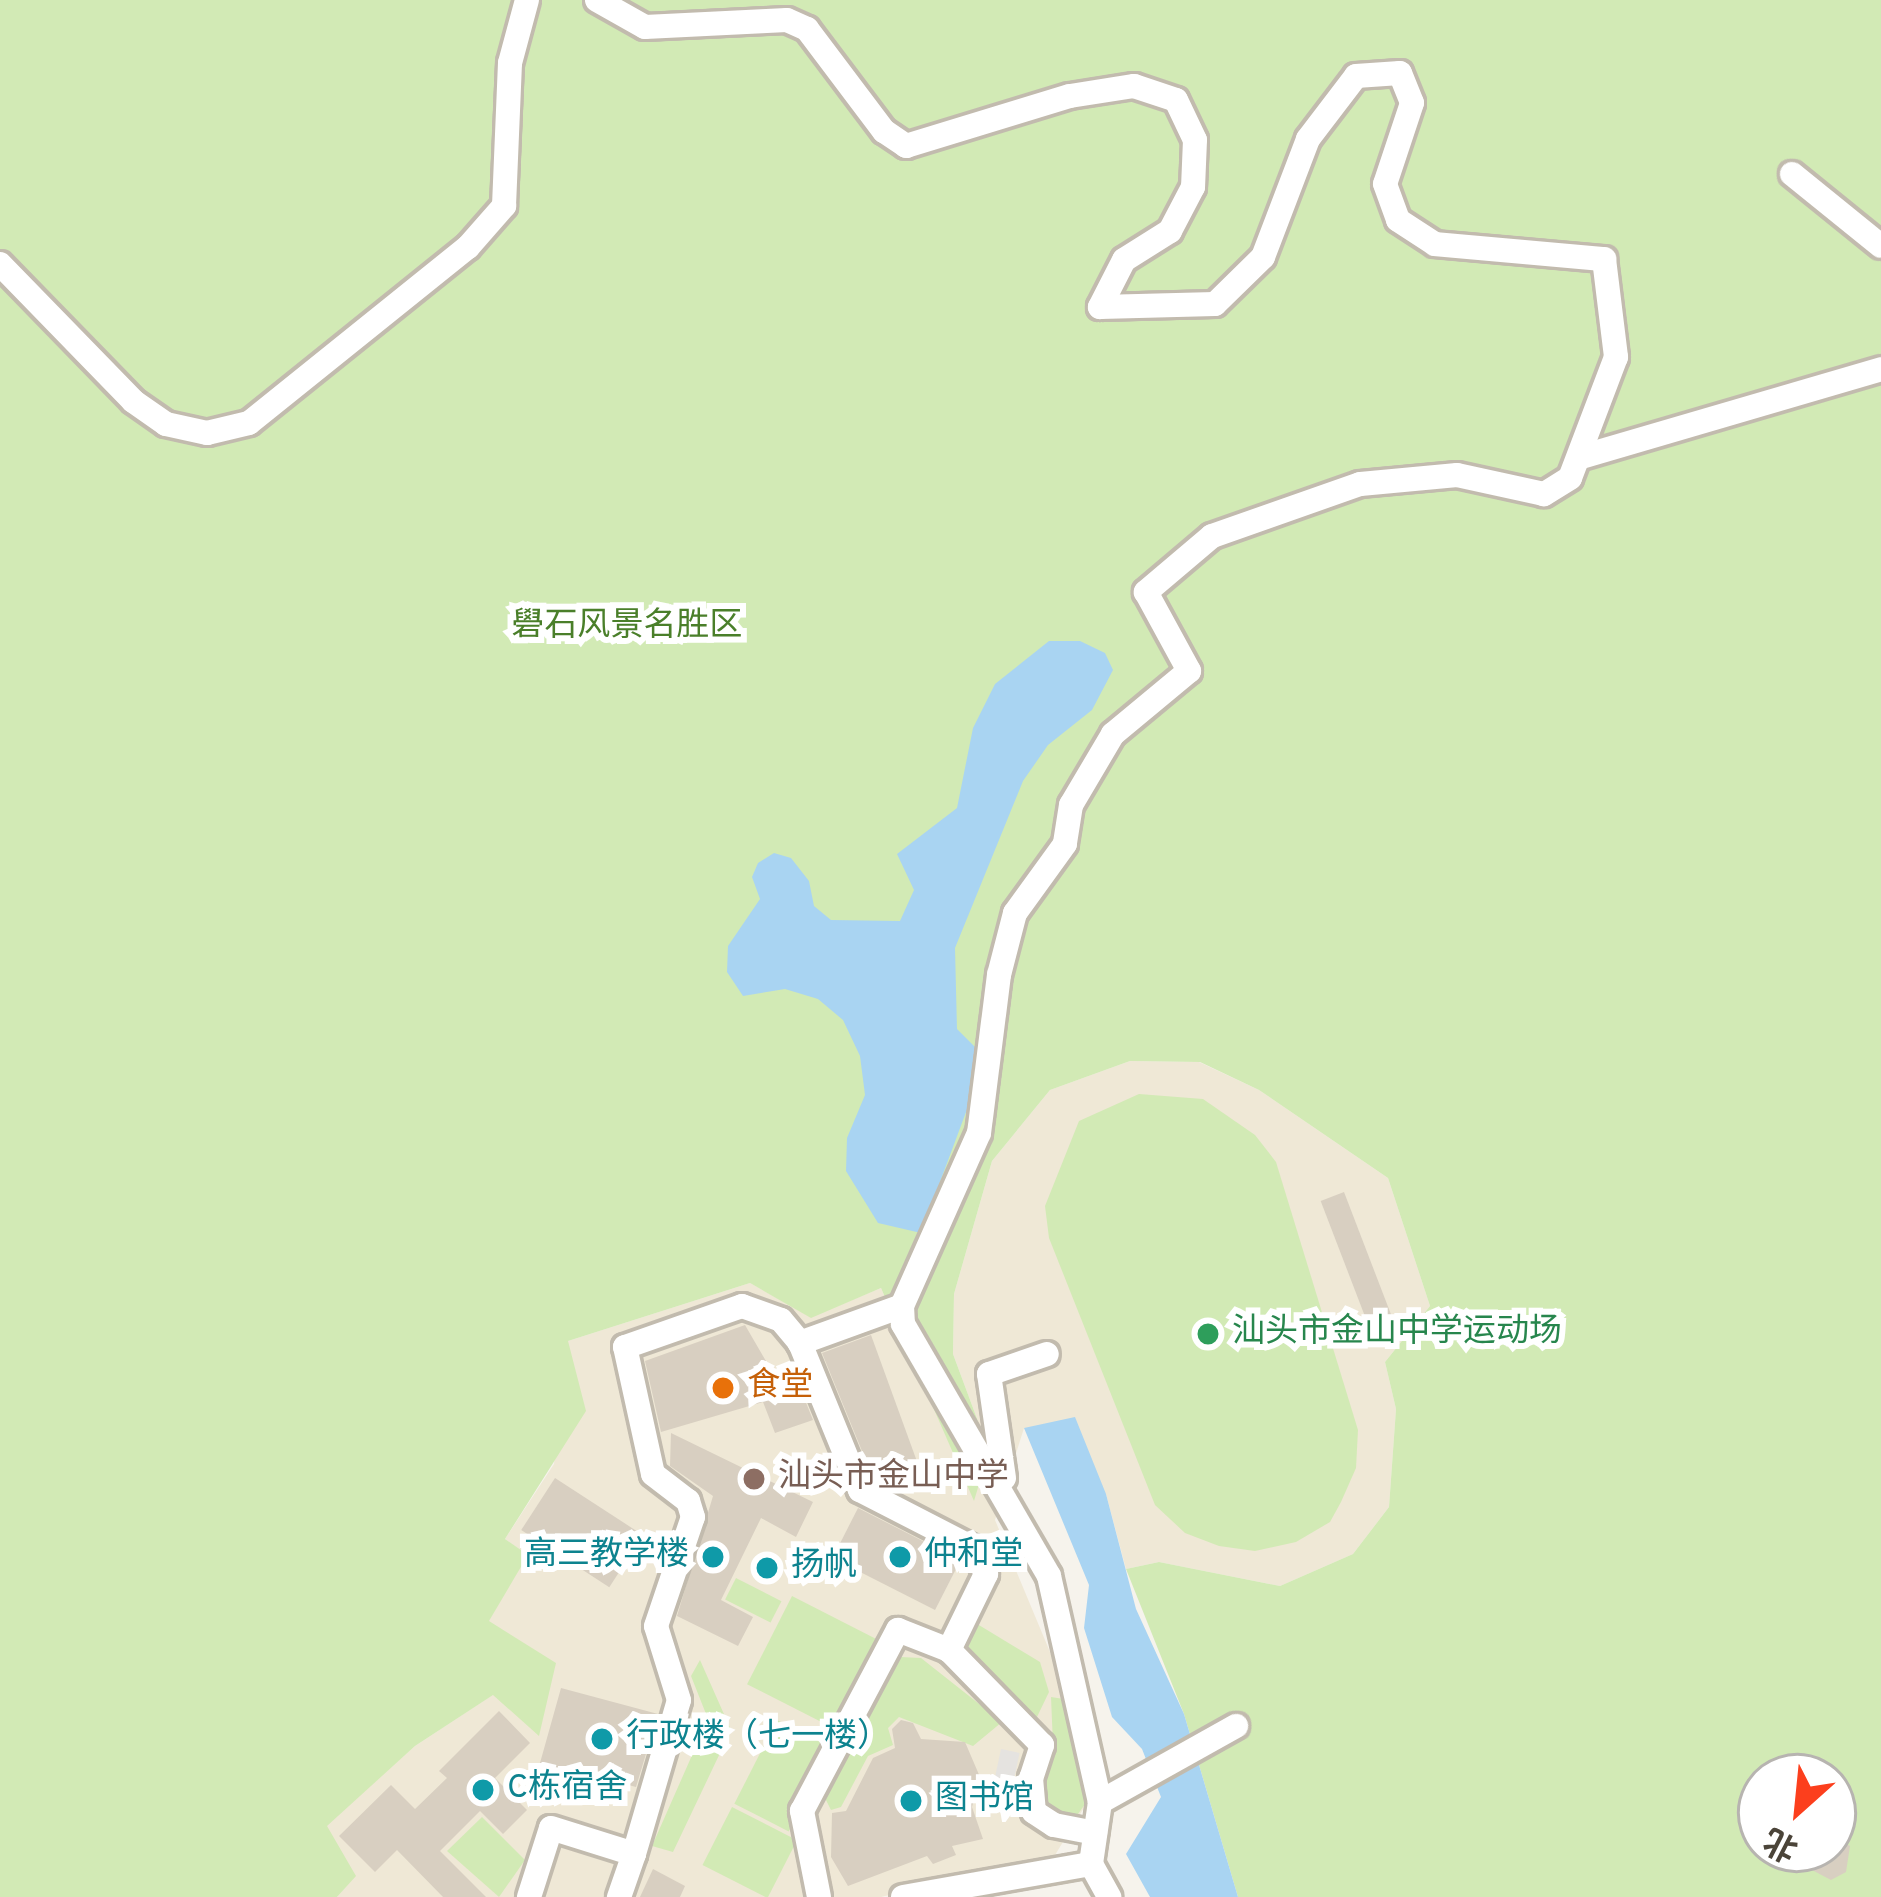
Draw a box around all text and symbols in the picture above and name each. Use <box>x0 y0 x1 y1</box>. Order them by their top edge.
park label: 礐石风景名胜区 <box>512 608 742 648</box>
place label: 汕头市金山中学运动场 <box>1232 1314 1562 1354</box>
marker: 汕头市金山中学运动场 <box>1195 1321 1221 1347</box>
place label: 食堂 <box>747 1368 813 1408</box>
marker: 食堂 <box>710 1375 736 1401</box>
place label: 汕头市金山中学 <box>778 1459 1009 1499</box>
marker: 汕头市金山中学 <box>741 1466 767 1492</box>
place label: 高三教学楼 <box>524 1537 689 1577</box>
place label: 仲和堂 <box>924 1537 1023 1577</box>
marker: 高三教学楼 <box>700 1544 726 1570</box>
marker: 仲和堂 <box>887 1544 913 1570</box>
place label: 扬帆 <box>791 1548 857 1588</box>
marker: 扬帆 <box>754 1555 780 1581</box>
place label: 行政楼（七一楼） <box>626 1719 890 1759</box>
marker: 行政楼（七一楼） <box>589 1726 615 1752</box>
north arrow <box>1737 1753 1857 1873</box>
place label: C栋宿舍 <box>507 1770 627 1810</box>
marker: C栋宿舍 <box>470 1777 496 1803</box>
place label: 图书馆 <box>935 1781 1034 1821</box>
marker: 图书馆 <box>898 1788 924 1814</box>
text: 北 <box>1758 1816 1806 1869</box>

